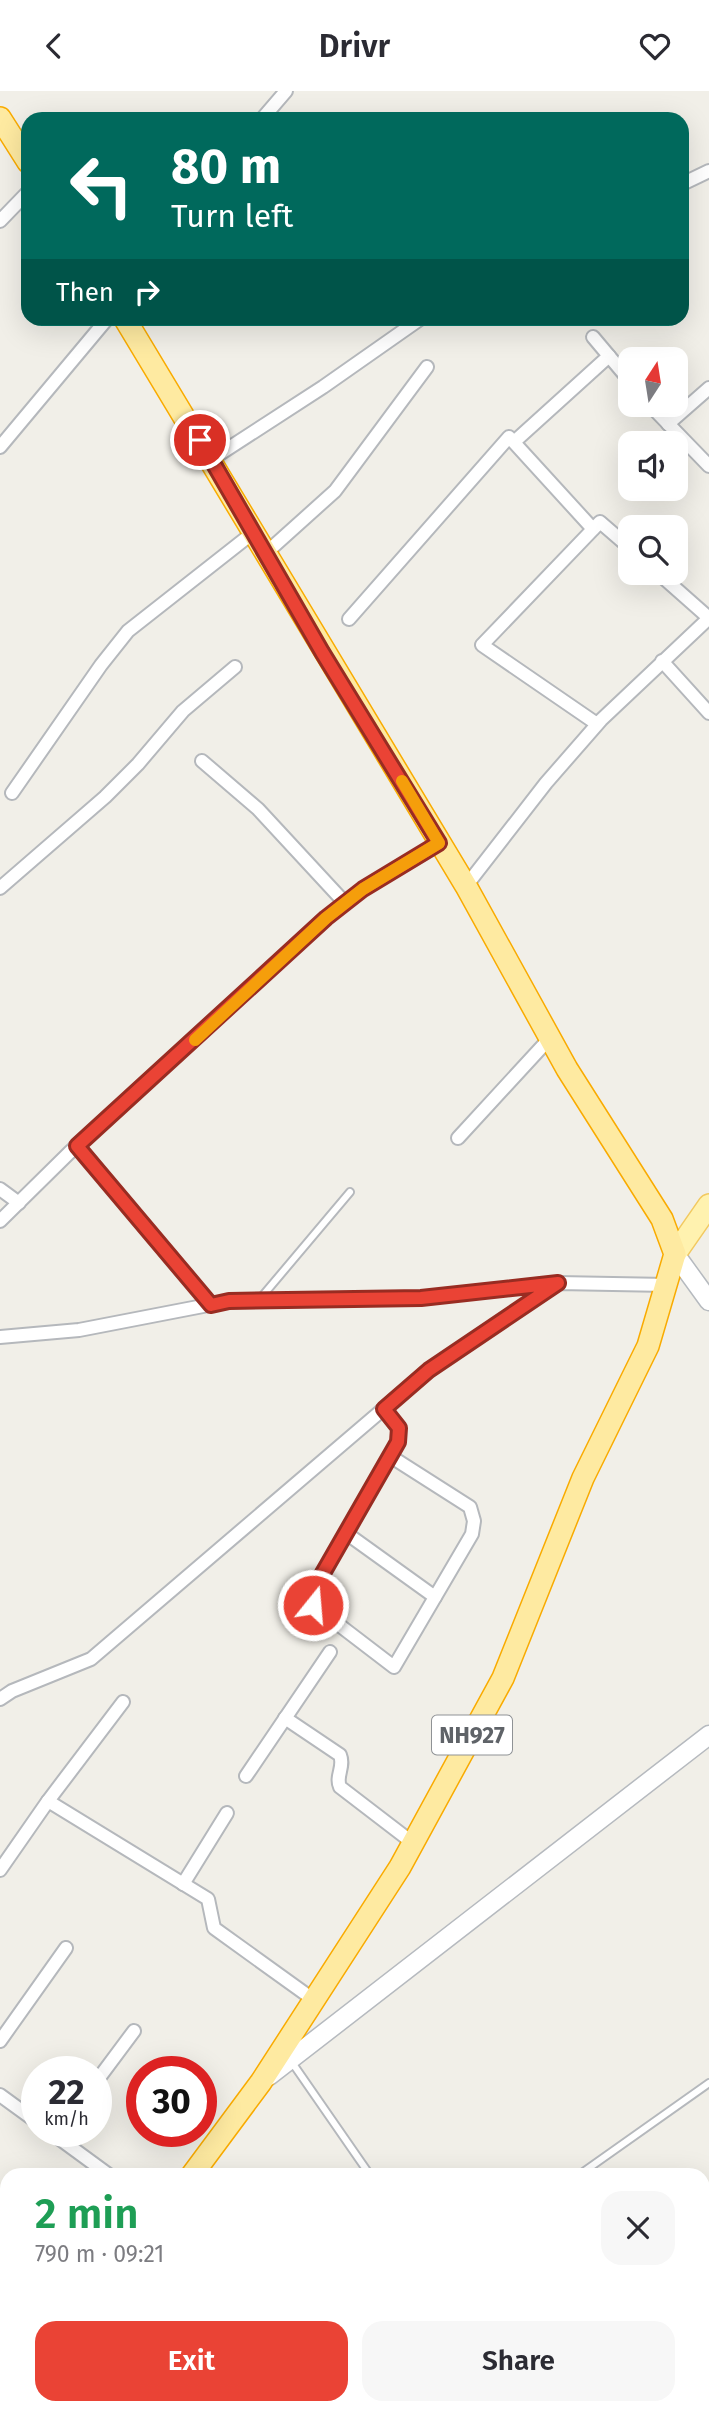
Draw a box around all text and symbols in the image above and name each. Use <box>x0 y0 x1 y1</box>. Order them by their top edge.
icon: back <box>35 27 73 65</box>
text: Drivr <box>319 27 390 65</box>
icon: heart <box>636 27 674 65</box>
text: 80 m <box>171 137 281 196</box>
icon: left <box>56 140 147 231</box>
text: Turn left <box>171 197 293 235</box>
icon: right <box>128 273 166 311</box>
text: Then <box>56 277 114 308</box>
north arrow <box>618 347 688 417</box>
map controls <box>618 347 688 585</box>
pin <box>170 410 230 470</box>
icon: arrive <box>181 421 219 459</box>
button: sound <box>618 431 688 501</box>
button: search <box>618 515 688 585</box>
position arrow <box>276 1568 350 1642</box>
road number: NH927 <box>432 1715 512 1755</box>
speed limit sign: 30 <box>126 2056 217 2147</box>
text: 22 <box>48 2071 85 2113</box>
text: km/h <box>44 2108 89 2130</box>
text: 2 min <box>35 2189 139 2239</box>
button: close <box>601 2191 675 2265</box>
text: 790 m · 09:21 <box>35 2240 164 2268</box>
button: Exit <box>35 2321 348 2401</box>
button: Share <box>362 2321 675 2401</box>

